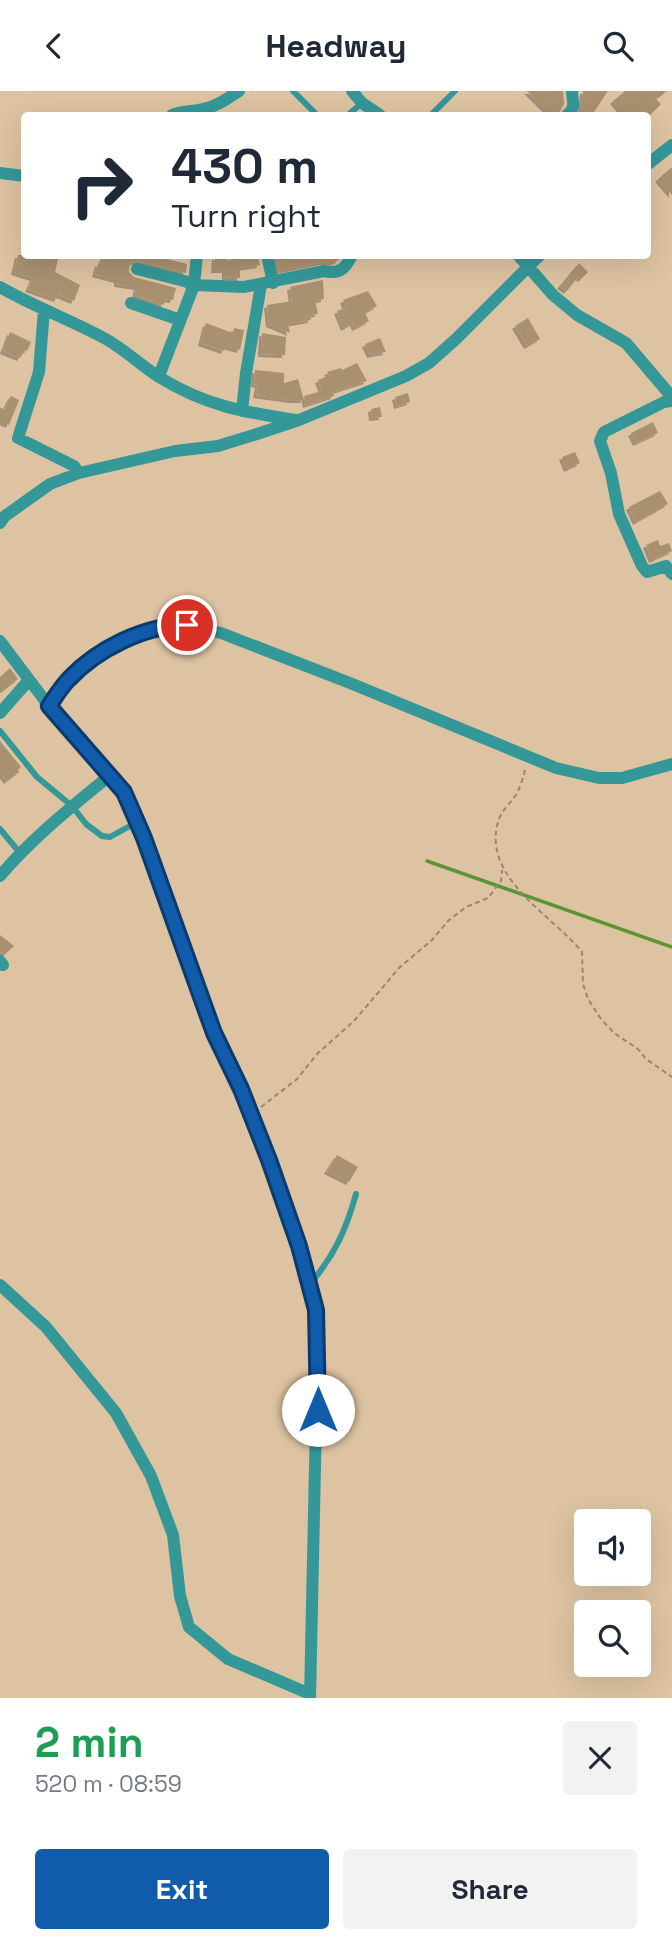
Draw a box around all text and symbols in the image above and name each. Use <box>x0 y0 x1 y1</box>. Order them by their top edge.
text: Headway <box>266 26 406 66</box>
icon: back <box>35 27 73 65</box>
icon: search <box>599 27 637 65</box>
text: 430 m <box>171 135 318 197</box>
icon: right <box>56 140 147 231</box>
text: Turn right <box>171 196 321 236</box>
pin <box>157 595 217 655</box>
icon: arrive <box>168 606 206 644</box>
position arrow <box>281 1373 355 1447</box>
map controls <box>574 1509 651 1677</box>
button: sound <box>574 1509 651 1586</box>
button: search <box>574 1600 651 1677</box>
text: 2 min <box>35 1716 144 1769</box>
button: close <box>563 1721 637 1795</box>
text: 520 m · 08:59 <box>35 1769 182 1799</box>
button: Exit <box>35 1849 329 1929</box>
button: Share <box>343 1849 637 1929</box>

